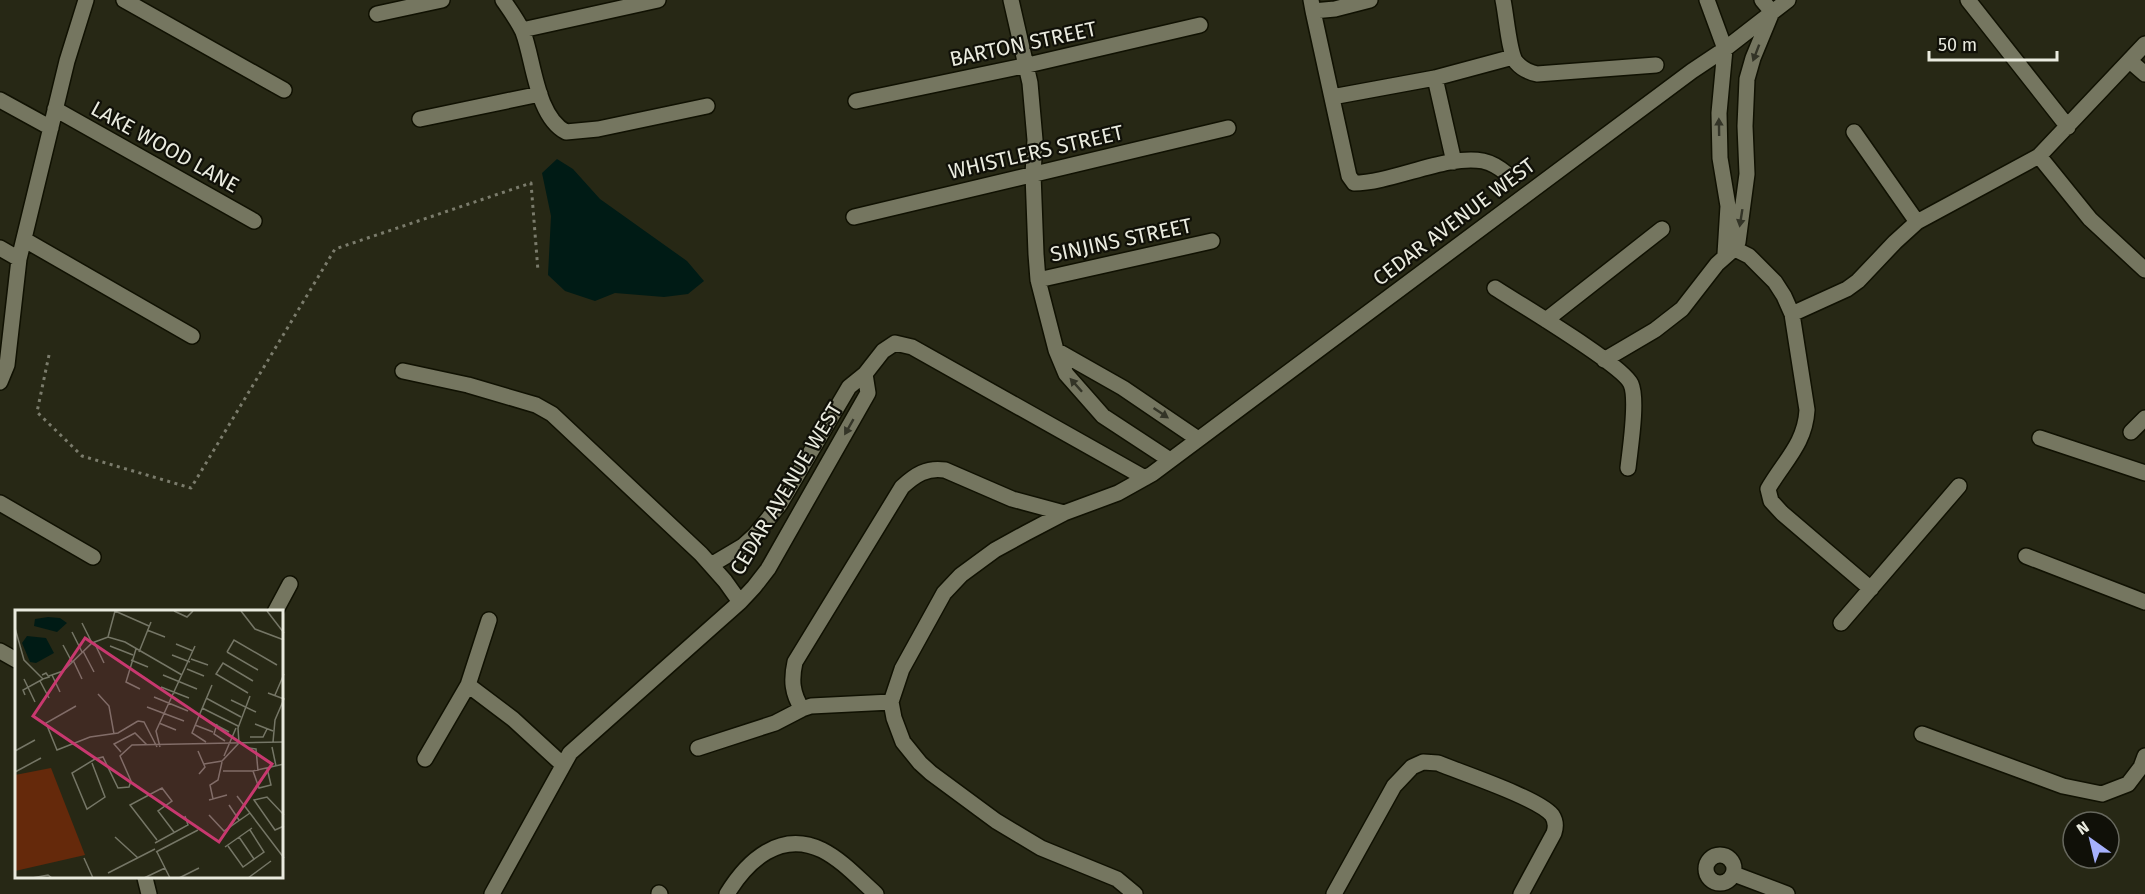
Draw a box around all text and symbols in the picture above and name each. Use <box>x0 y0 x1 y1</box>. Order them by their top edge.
street label: BARTON STREET <box>947 16 1099 72</box>
scale bar <box>1929 24 2056 62</box>
text: 50 m <box>1938 34 1977 56</box>
one-way arrow <box>1751 44 1761 62</box>
street label: LAKE WOOD LANE <box>86 96 244 198</box>
one-way arrow <box>1715 118 1724 137</box>
street label: WHISTLERS STREET <box>946 119 1126 185</box>
street label: CEDAR AVENUE WEST <box>1368 152 1540 292</box>
one-way arrow <box>1737 209 1746 228</box>
street label: SINJINS STREET <box>1048 212 1194 268</box>
one-way arrow <box>1070 378 1083 393</box>
street label: CEDAR AVENUE WEST <box>724 398 848 580</box>
one-way arrow <box>1152 407 1168 419</box>
one-way arrow <box>844 419 854 436</box>
inset map <box>15 610 284 879</box>
north arrow <box>2061 810 2121 870</box>
text: N <box>2073 817 2093 839</box>

